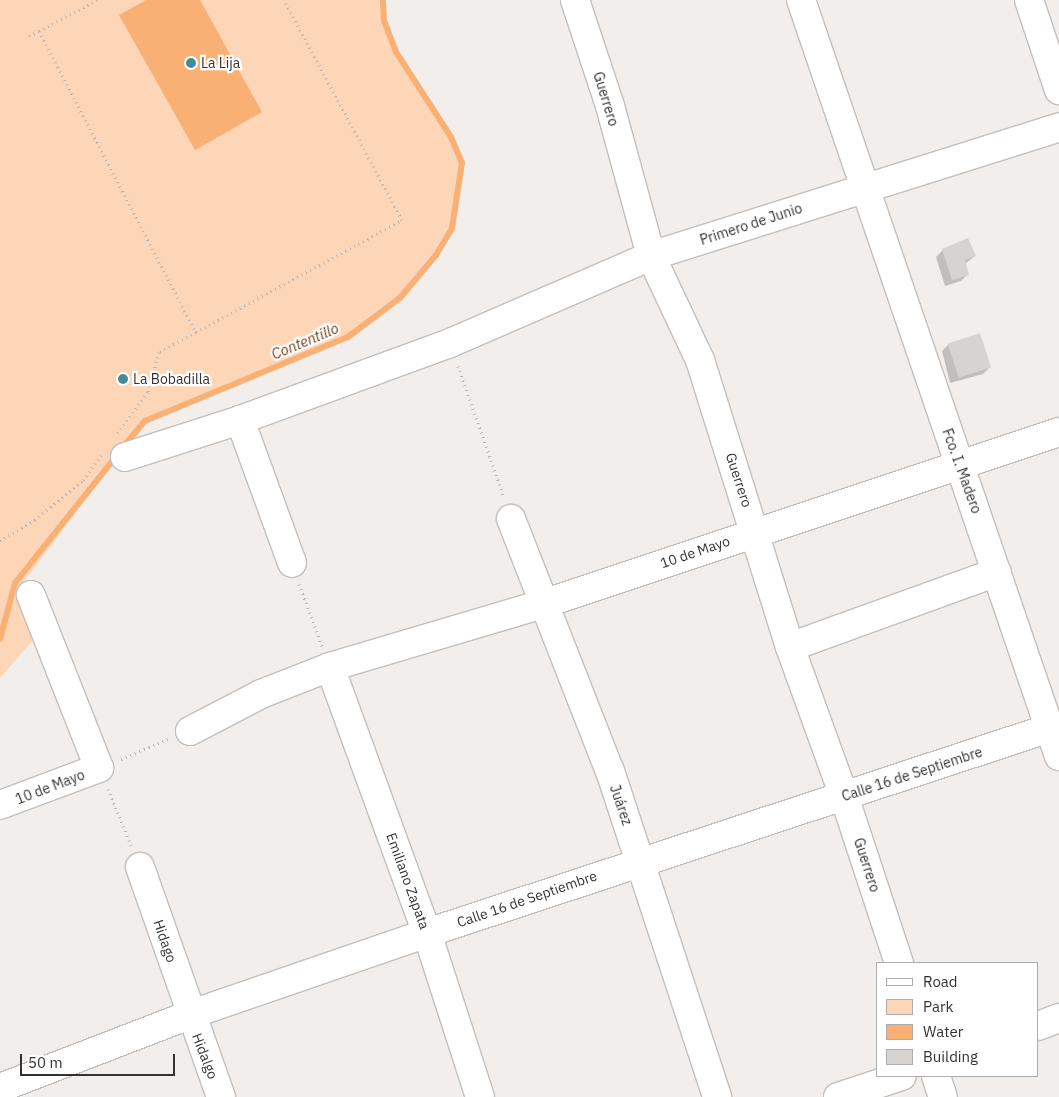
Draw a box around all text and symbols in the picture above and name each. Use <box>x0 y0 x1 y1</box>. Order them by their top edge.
place label: La Lija <box>201 55 240 71</box>
marker: La Lija <box>185 57 197 69</box>
street label: Guerrero <box>590 70 622 128</box>
street label: Primero de Junio <box>698 200 804 248</box>
water label: Contentillo <box>269 319 341 363</box>
place label: La Bobadilla <box>133 371 210 387</box>
marker: La Bobadilla <box>117 373 129 385</box>
street label: Fco. I. Madero <box>939 426 985 516</box>
street label: Guerrero <box>722 451 756 509</box>
street label: 10 de Mayo <box>658 532 732 572</box>
street label: Calle 16 de Septiembre <box>840 743 984 805</box>
street label: 10 de Mayo <box>13 766 87 808</box>
street label: Juárez <box>606 783 636 827</box>
street label: Emiliano Zapata <box>383 831 433 931</box>
street label: Guerrero <box>850 836 884 894</box>
street label: Calle 16 de Septiembre <box>455 867 599 931</box>
street label: Hidago <box>150 917 180 965</box>
legend <box>876 962 1039 1077</box>
text: Road <box>923 972 958 991</box>
text: Park <box>923 997 953 1016</box>
text: Water <box>923 1022 963 1041</box>
street label: Hidalgo <box>189 1031 221 1081</box>
scale bar <box>22 1044 178 1076</box>
text: Building <box>923 1047 978 1066</box>
text: 50 m <box>28 1053 63 1072</box>

